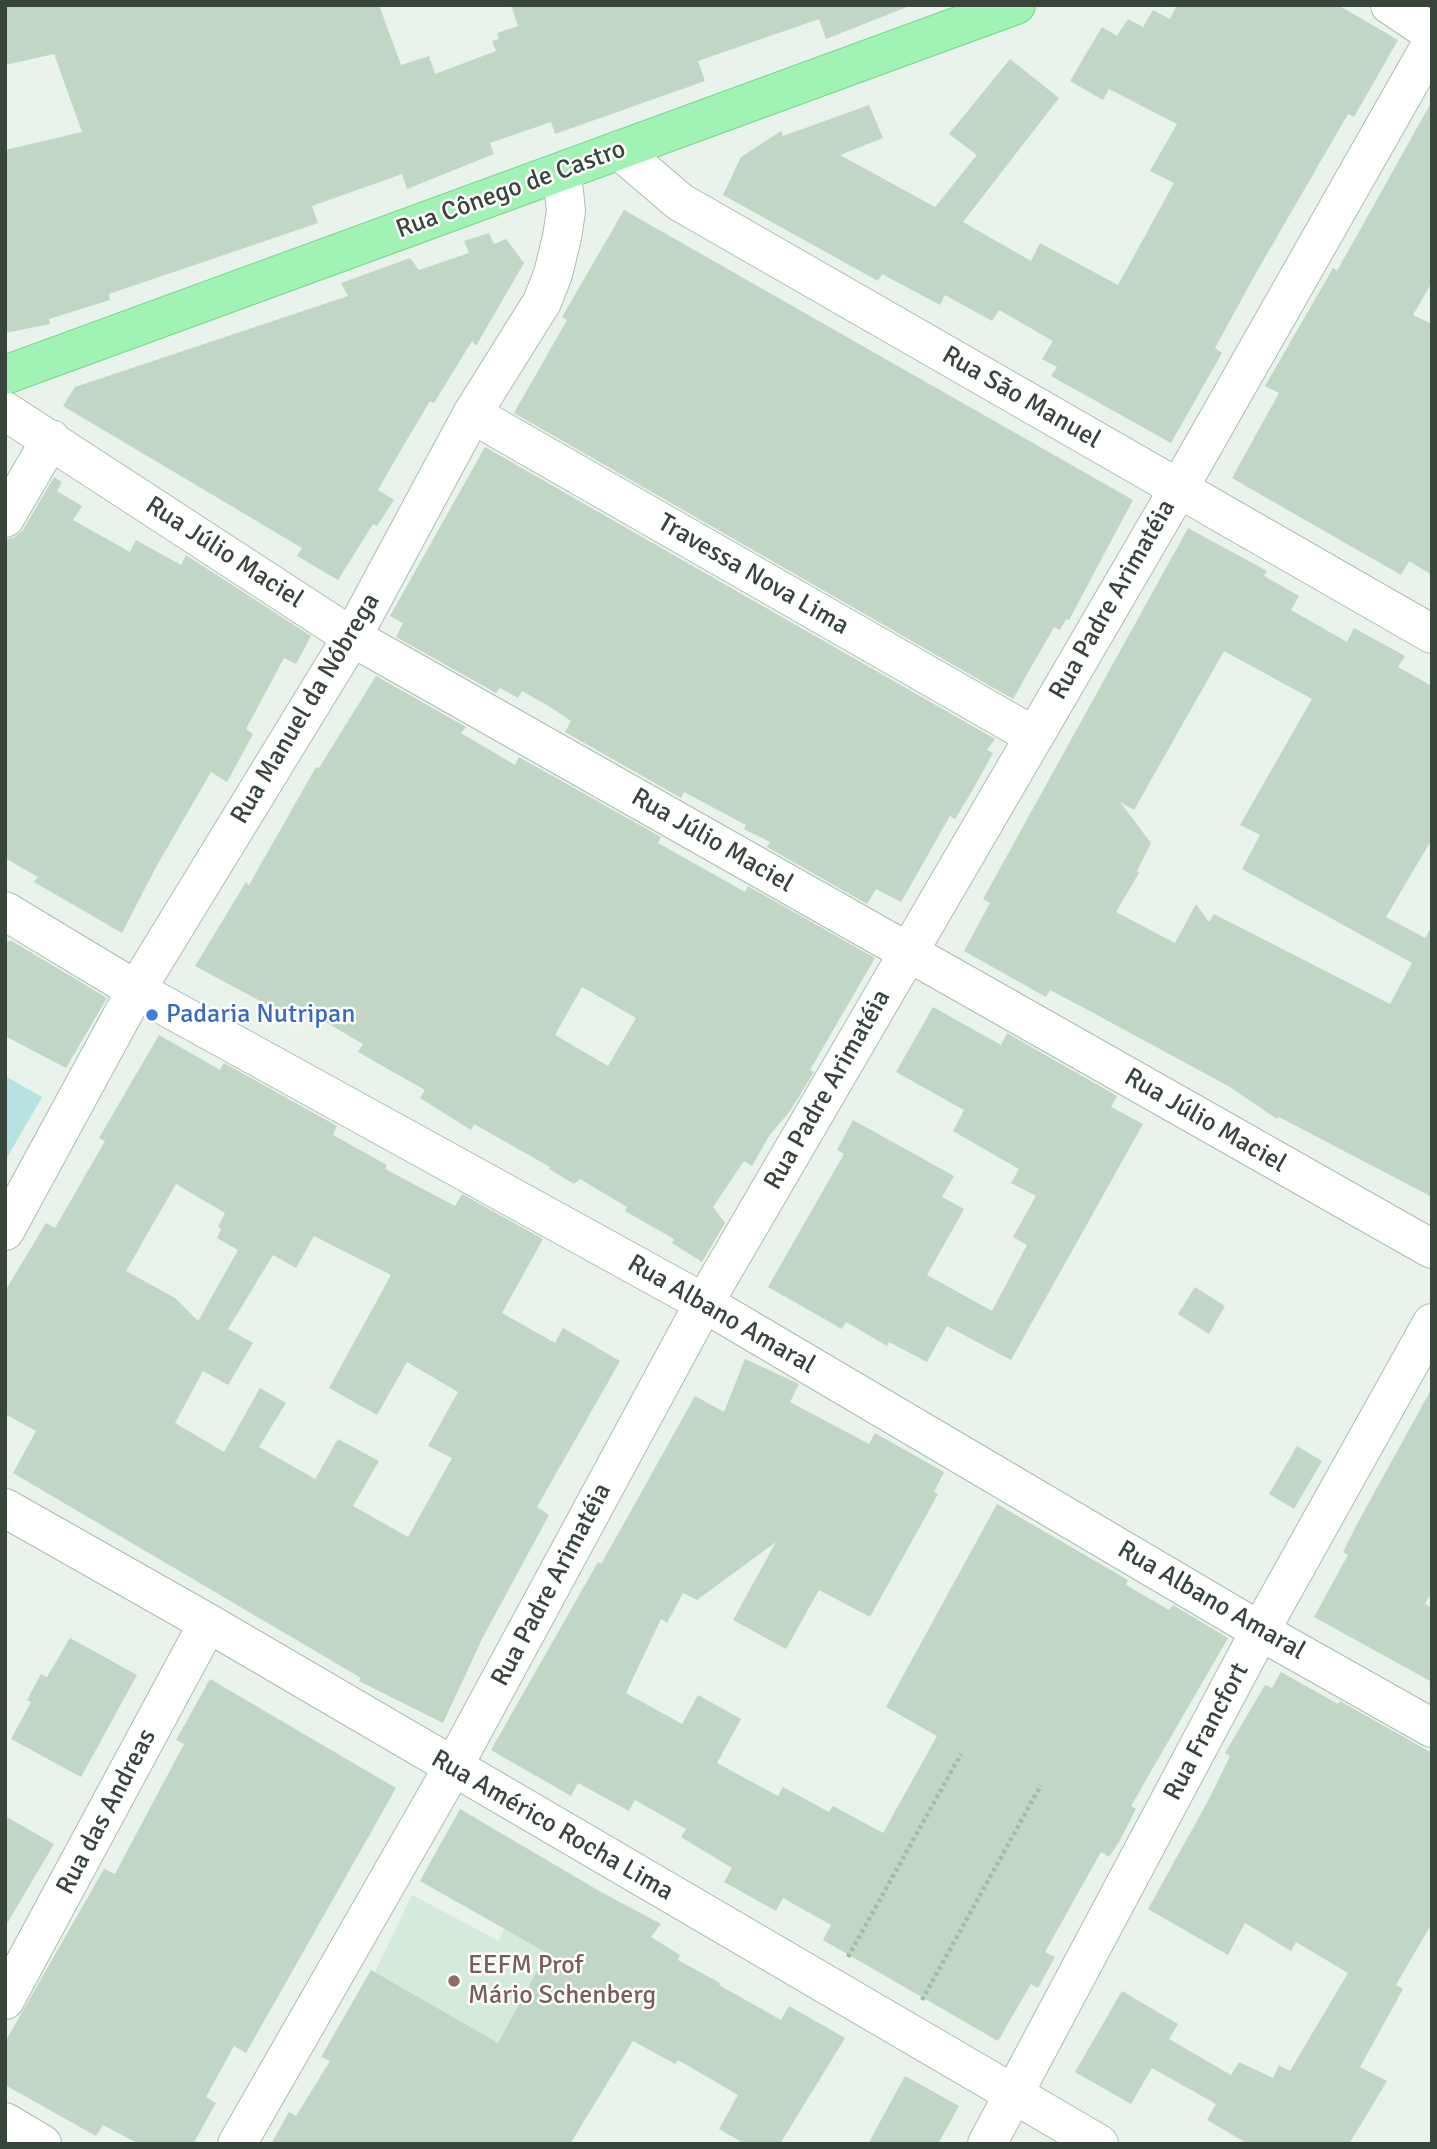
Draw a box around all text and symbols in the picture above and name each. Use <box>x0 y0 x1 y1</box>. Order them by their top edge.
street label: Rua Cônego de Castro <box>392 134 630 246</box>
street label: Rua São Manuel <box>936 340 1106 456</box>
street label: Rua Júlio Maciel <box>139 490 309 616</box>
street label: Rua Padre Arimatéia <box>1043 494 1183 706</box>
street label: Travessa Nova Lima <box>652 508 854 642</box>
street label: Rua Manuel da Nóbrega <box>225 588 387 830</box>
street label: Rua Júlio Maciel <box>625 782 799 900</box>
street label: Rua Padre Arimatéia <box>758 984 898 1196</box>
place label: Padaria Nutripan <box>166 999 355 1031</box>
marker: Padaria Nutripan <box>144 1007 160 1023</box>
street label: Rua Júlio Maciel <box>1118 1062 1292 1180</box>
street label: Rua Albano Amaral <box>622 1249 820 1381</box>
street label: Rua Padre Arimatéia <box>485 1478 619 1692</box>
street label: Rua Albano Amaral <box>1112 1535 1310 1667</box>
street label: Rua Francfort <box>1158 1658 1256 1806</box>
street label: Rua das Andreas <box>50 1724 164 1900</box>
street label: Rua Américo Rocha Lima <box>425 1744 679 1908</box>
place label: EEFM Prof Mário Schenberg <box>468 1950 656 2011</box>
marker: EEFM Prof Mário Schenberg <box>446 1973 462 1989</box>

